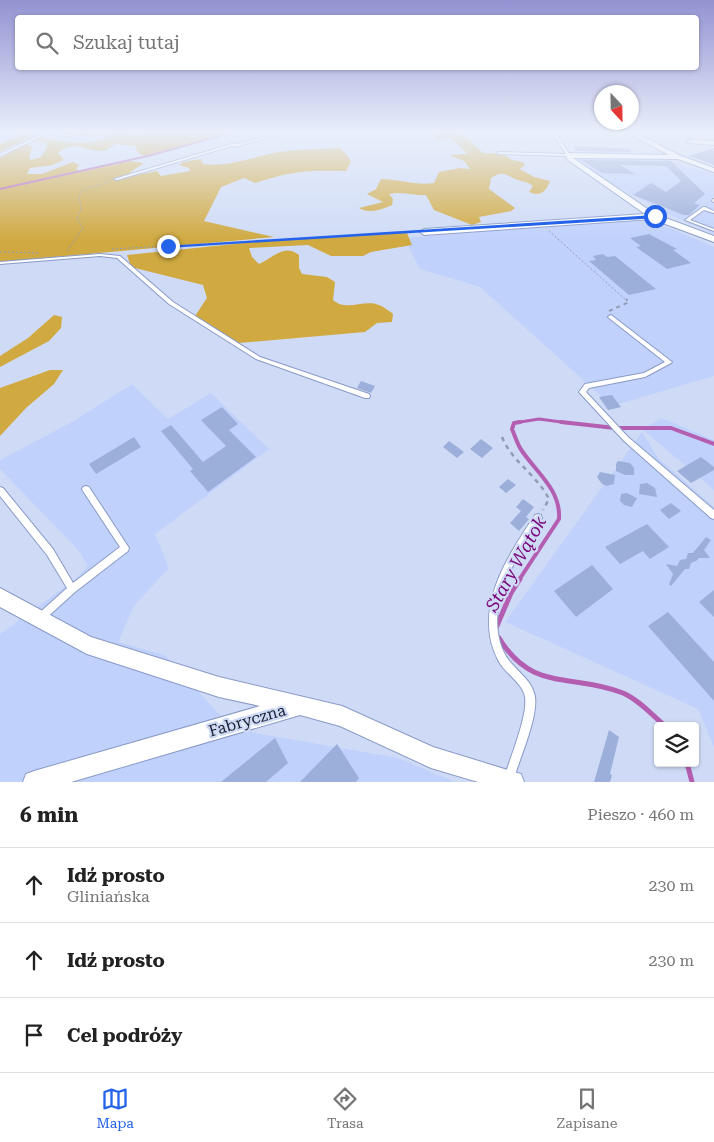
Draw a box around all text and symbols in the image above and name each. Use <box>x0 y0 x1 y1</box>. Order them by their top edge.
search box <box>15 15 699 70</box>
icon: search <box>33 29 61 57</box>
text: Szukaj tutaj <box>73 31 180 54</box>
north arrow <box>594 85 639 130</box>
route start <box>644 205 667 228</box>
route end <box>157 235 180 258</box>
water label: Stary Wątok <box>480 512 550 616</box>
street label: Fabryczna <box>206 700 288 741</box>
map controls <box>654 722 699 767</box>
button: layers <box>654 722 699 767</box>
text: 6 min <box>20 803 78 827</box>
text: Pieszo · 460 m <box>587 805 694 824</box>
text: Idź prosto <box>67 864 165 887</box>
icon: ahead <box>20 871 48 899</box>
text: 230 m <box>648 876 694 895</box>
text: Gliniańska <box>67 887 150 906</box>
icon: ahead <box>20 946 48 974</box>
text: Idź prosto <box>67 949 165 972</box>
text: 230 m <box>648 951 694 970</box>
icon: arrive <box>20 1021 48 1049</box>
text: Cel podróży <box>67 1024 182 1047</box>
tab: Mapa <box>96 1085 134 1131</box>
tab: Trasa <box>327 1085 363 1131</box>
tab: Zapisane <box>556 1085 617 1131</box>

